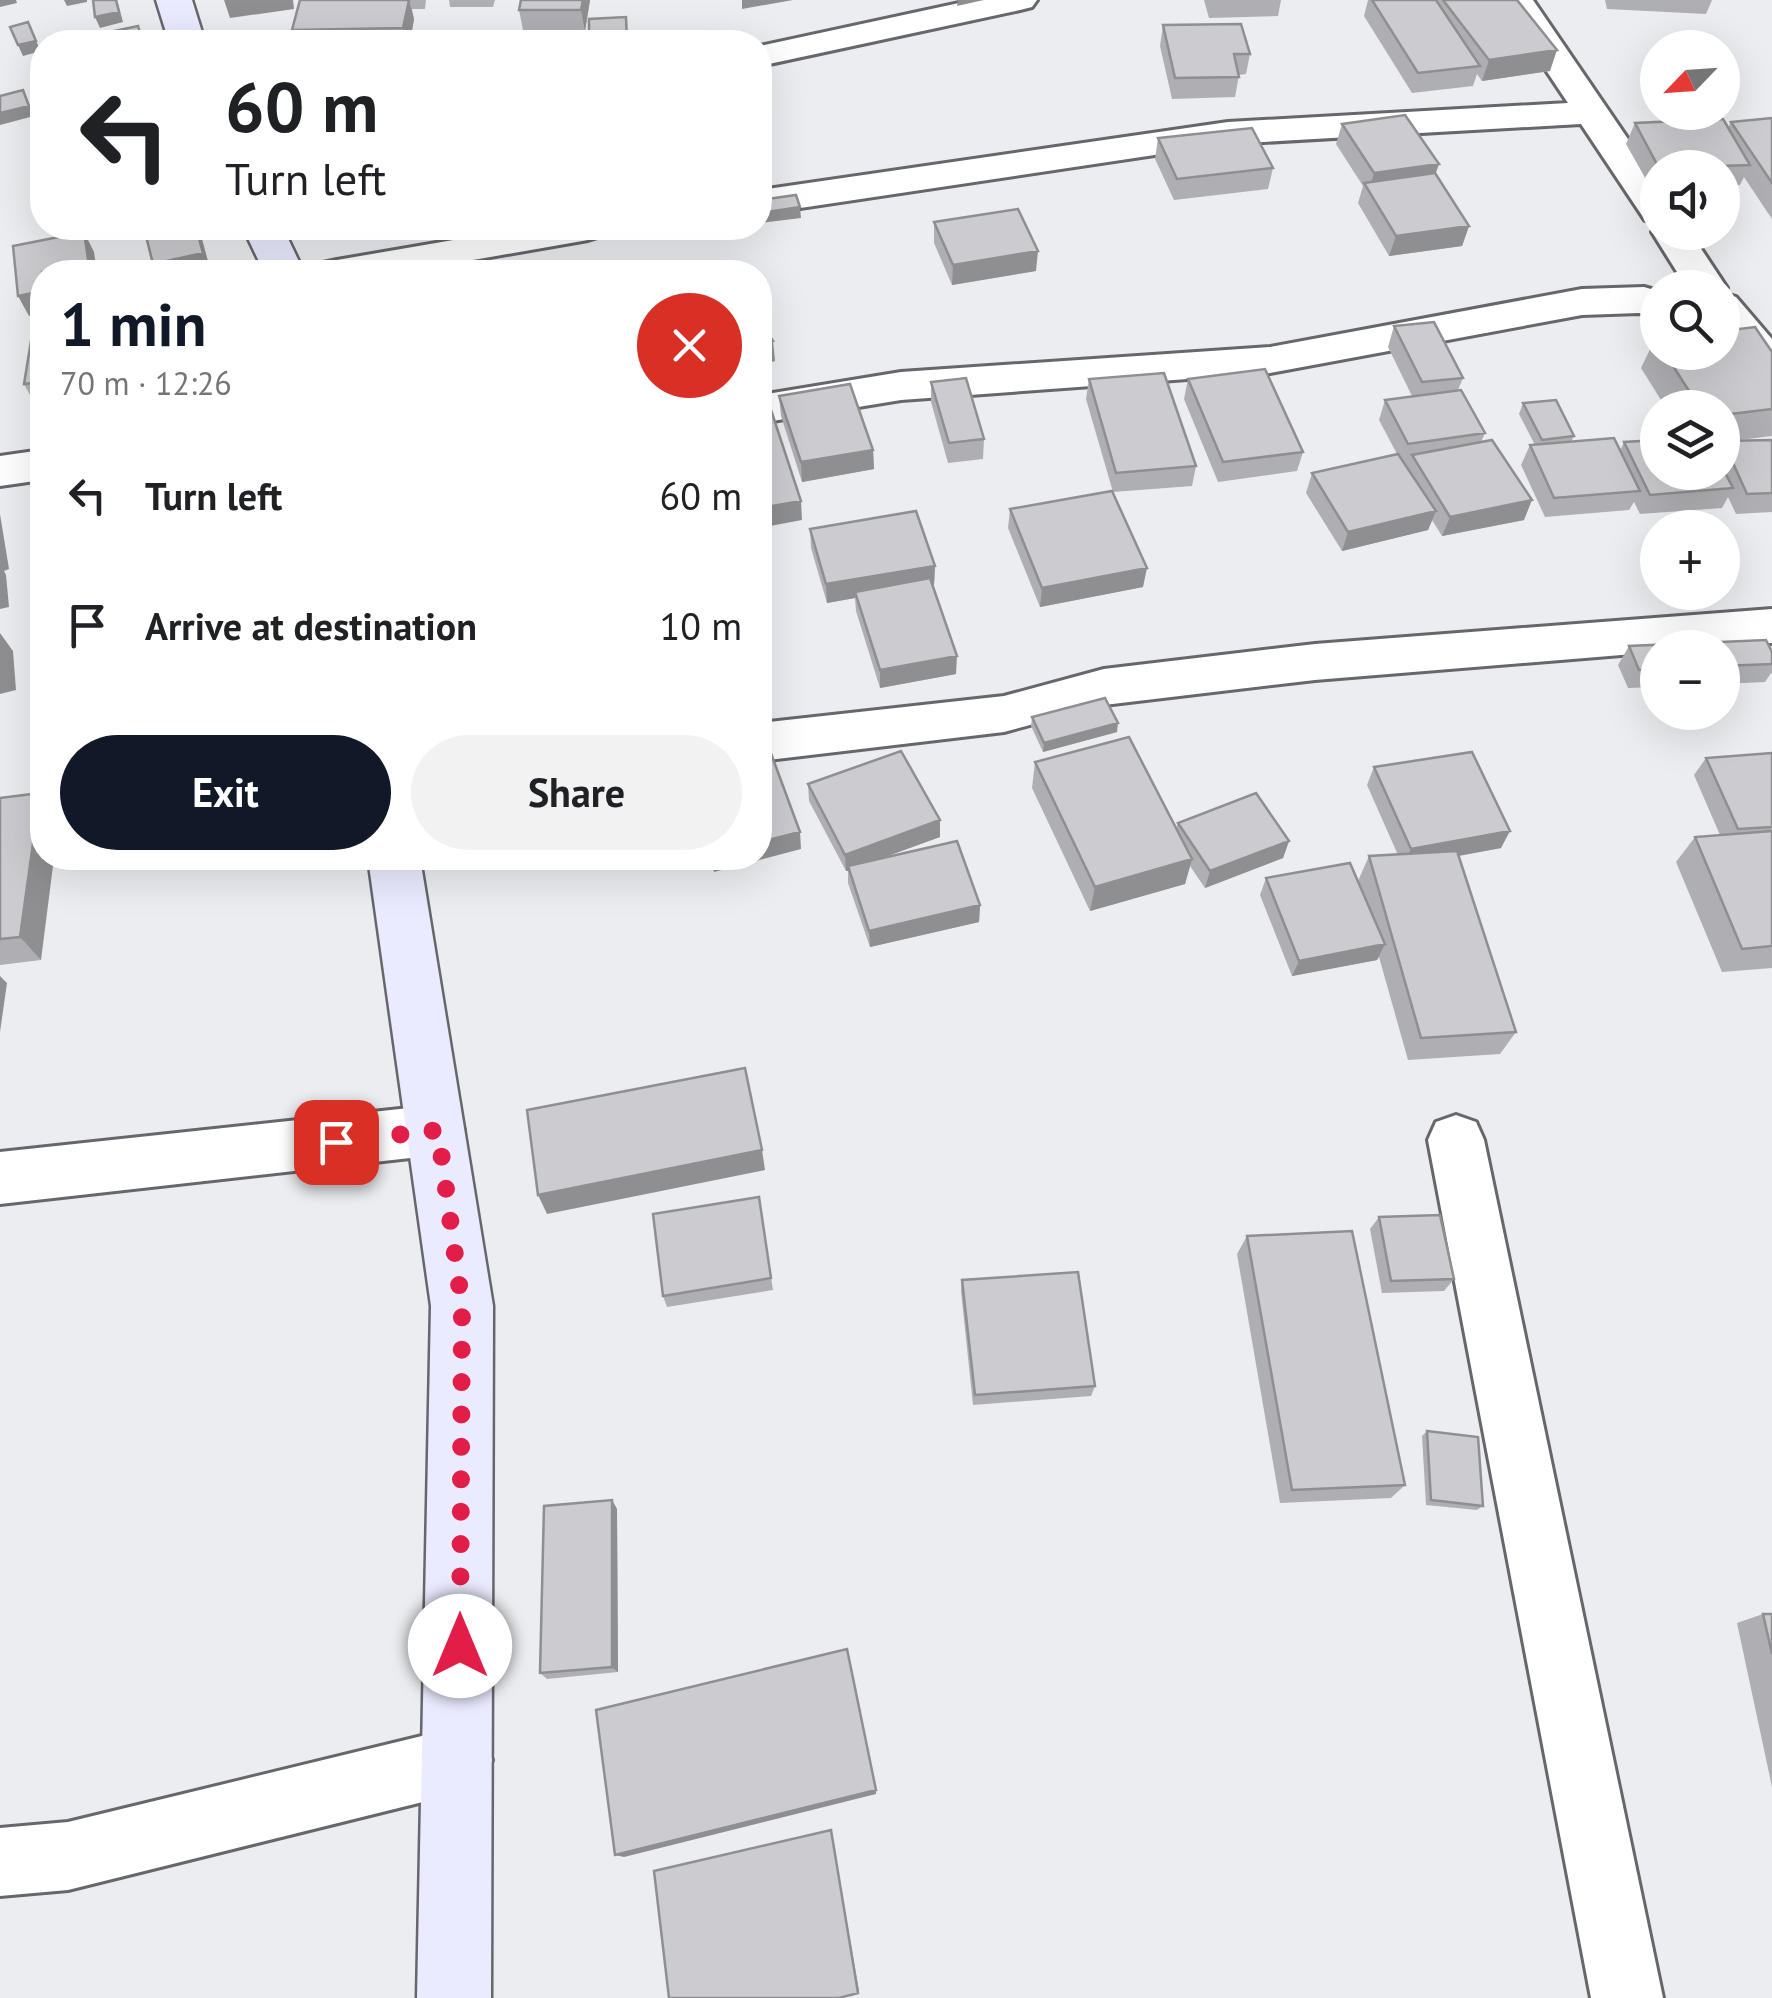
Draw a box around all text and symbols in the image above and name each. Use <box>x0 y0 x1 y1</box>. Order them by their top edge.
north arrow <box>1640 30 1740 130</box>
map controls <box>1640 30 1740 730</box>
text: 60 m <box>225 61 378 151</box>
icon: left <box>60 70 190 200</box>
text: Turn left <box>225 149 386 207</box>
button: sound <box>1640 150 1740 250</box>
button: search <box>1640 270 1740 370</box>
text: 1 min <box>60 285 206 363</box>
button: close <box>637 293 742 398</box>
text: 70 m · 12:26 <box>60 362 232 404</box>
button: layers <box>1640 390 1740 490</box>
icon: left <box>60 468 115 523</box>
text: Turn left <box>145 471 282 520</box>
text: 60 m <box>660 471 742 520</box>
button: + <box>1640 510 1740 610</box>
icon: arrive <box>60 598 115 653</box>
text: Arrive at destination <box>145 601 477 650</box>
text: 10 m <box>660 601 742 650</box>
button: − <box>1640 630 1740 730</box>
button: Exit <box>60 735 391 850</box>
button: Share <box>411 735 742 850</box>
pin <box>294 1100 379 1185</box>
icon: arrive <box>309 1115 364 1170</box>
position arrow <box>408 1594 512 1698</box>

